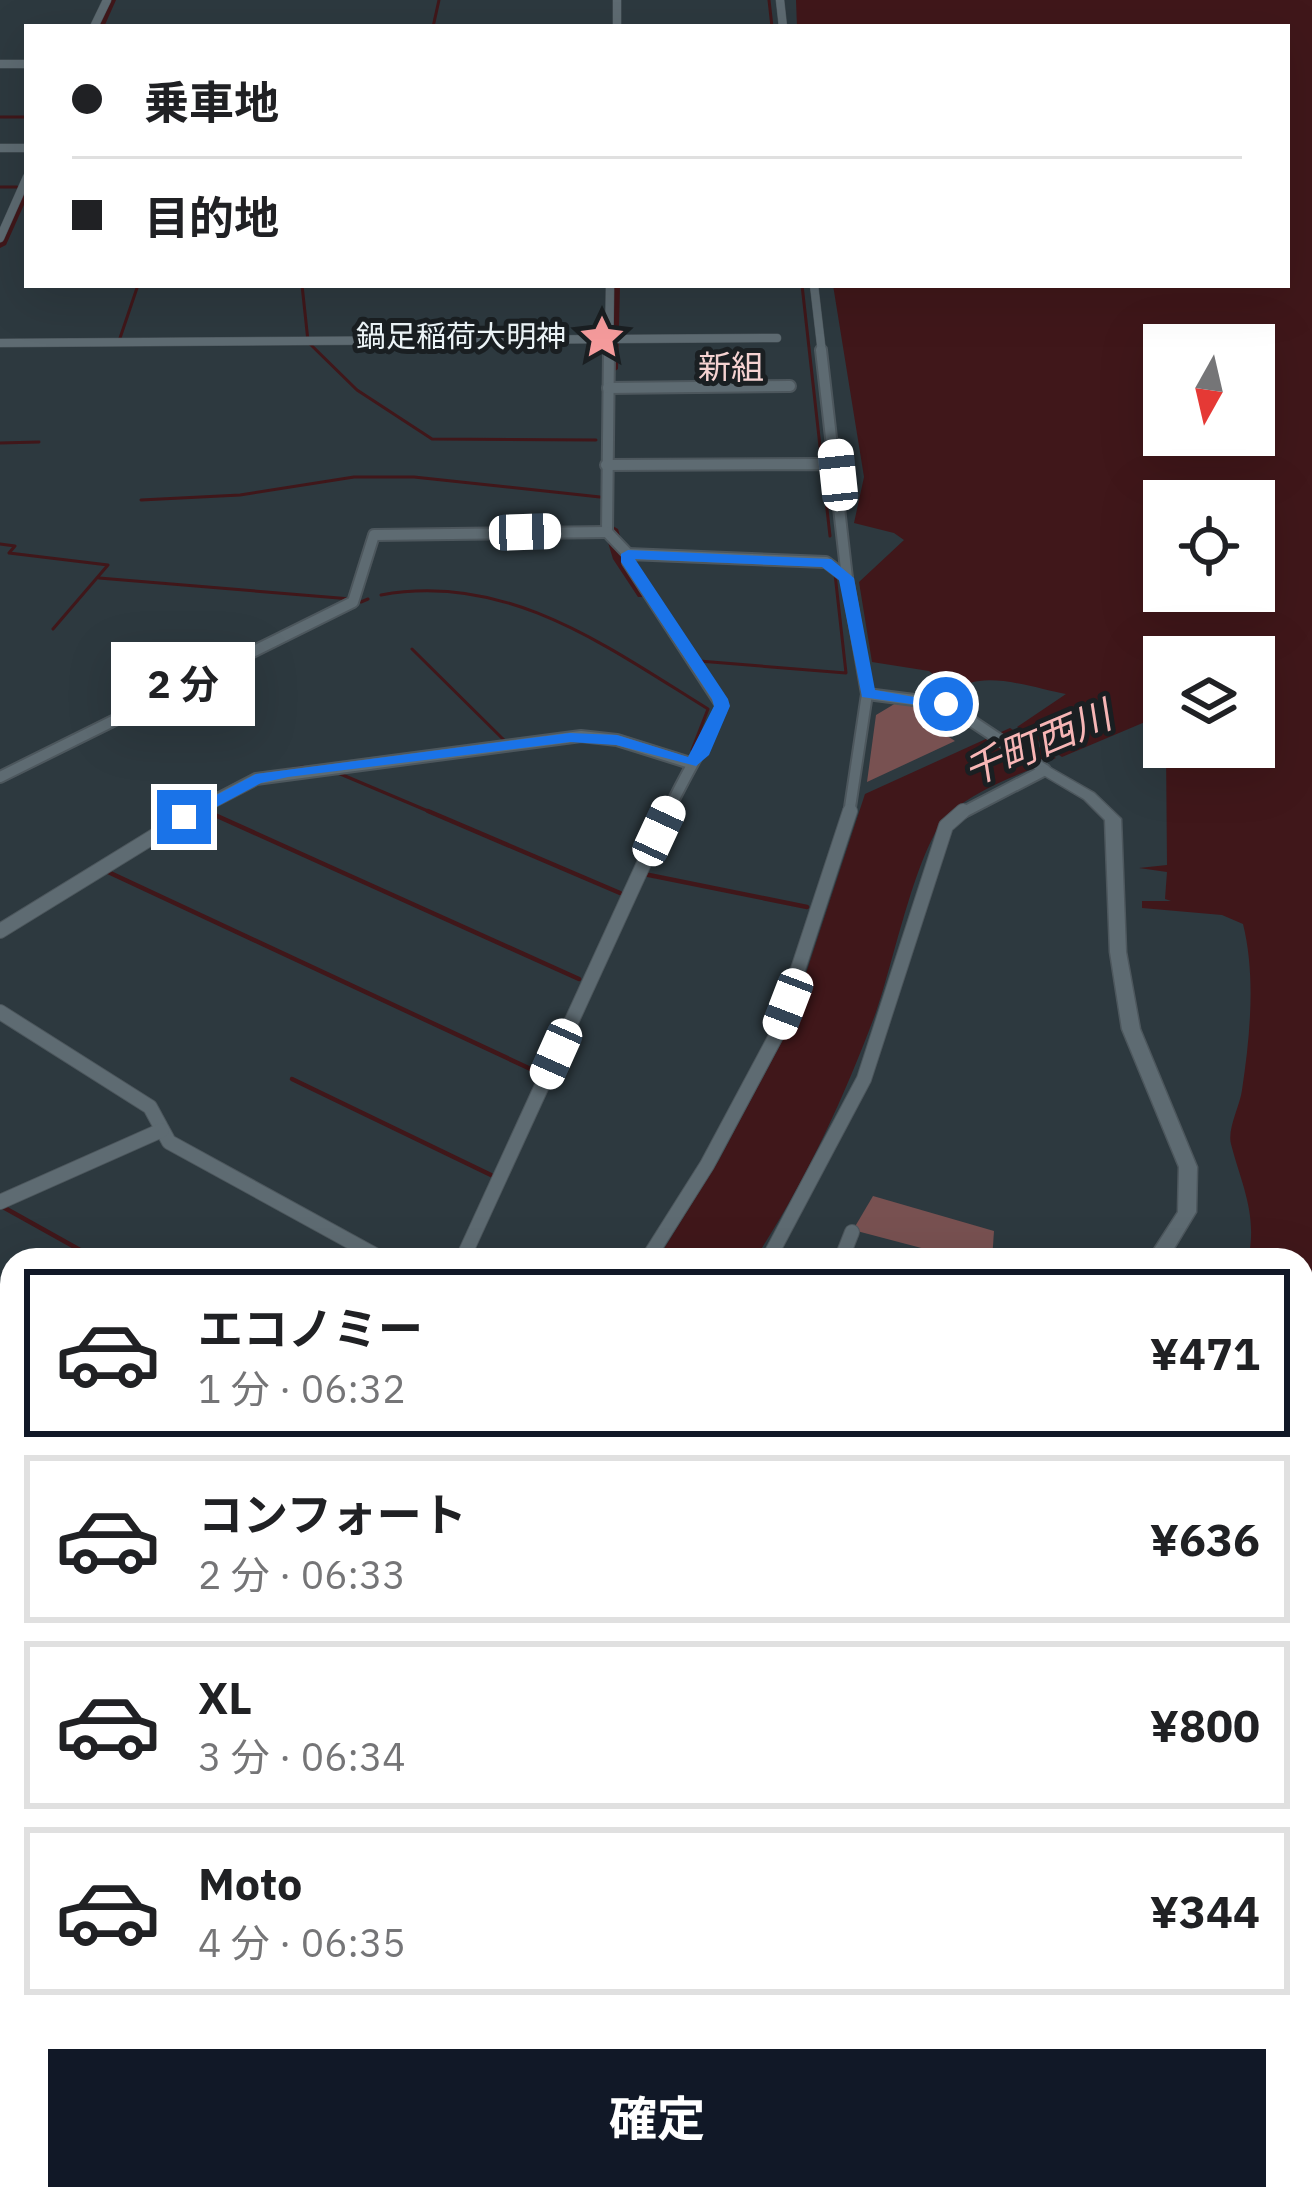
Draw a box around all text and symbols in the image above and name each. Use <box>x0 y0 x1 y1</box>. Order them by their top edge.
text: 乗車地 <box>144 73 279 131</box>
text: 目的地 <box>144 188 279 246</box>
place icon: 鍋足稲荷大明神 <box>577 312 627 362</box>
place label: 鍋足稲荷大明神 <box>356 316 566 355</box>
north arrow <box>1143 324 1275 456</box>
map controls <box>1143 324 1275 768</box>
district label: 新組 <box>698 345 764 388</box>
car <box>816 437 860 513</box>
button: locate <box>1143 480 1275 612</box>
car <box>488 513 562 551</box>
button: layers <box>1143 636 1275 768</box>
callout: 2 分 <box>112 643 256 727</box>
text: 2 分 <box>147 658 219 709</box>
route start <box>919 677 973 731</box>
water label: 千町西川 <box>955 687 1122 796</box>
route end <box>157 790 211 844</box>
car <box>627 791 691 871</box>
car <box>758 964 818 1044</box>
car <box>525 1014 587 1094</box>
icon: car <box>54 1299 162 1407</box>
text: エコノミー <box>198 1299 423 1357</box>
text: ¥471 <box>1150 1324 1260 1382</box>
text: 1 分 · 06:32 <box>198 1363 406 1414</box>
icon: car <box>54 1485 162 1593</box>
text: コンフォート <box>198 1485 467 1543</box>
text: ¥636 <box>1150 1510 1260 1568</box>
text: 2 分 · 06:33 <box>198 1549 406 1600</box>
text: XL <box>198 1668 252 1726</box>
icon: car <box>54 1671 162 1779</box>
text: ¥800 <box>1150 1696 1260 1754</box>
text: 3 分 · 06:34 <box>198 1731 406 1782</box>
text: Moto <box>198 1854 302 1912</box>
icon: car <box>54 1857 162 1965</box>
text: ¥344 <box>1150 1882 1260 1940</box>
text: 4 分 · 06:35 <box>198 1917 406 1968</box>
button: 確定 <box>48 2049 1266 2187</box>

